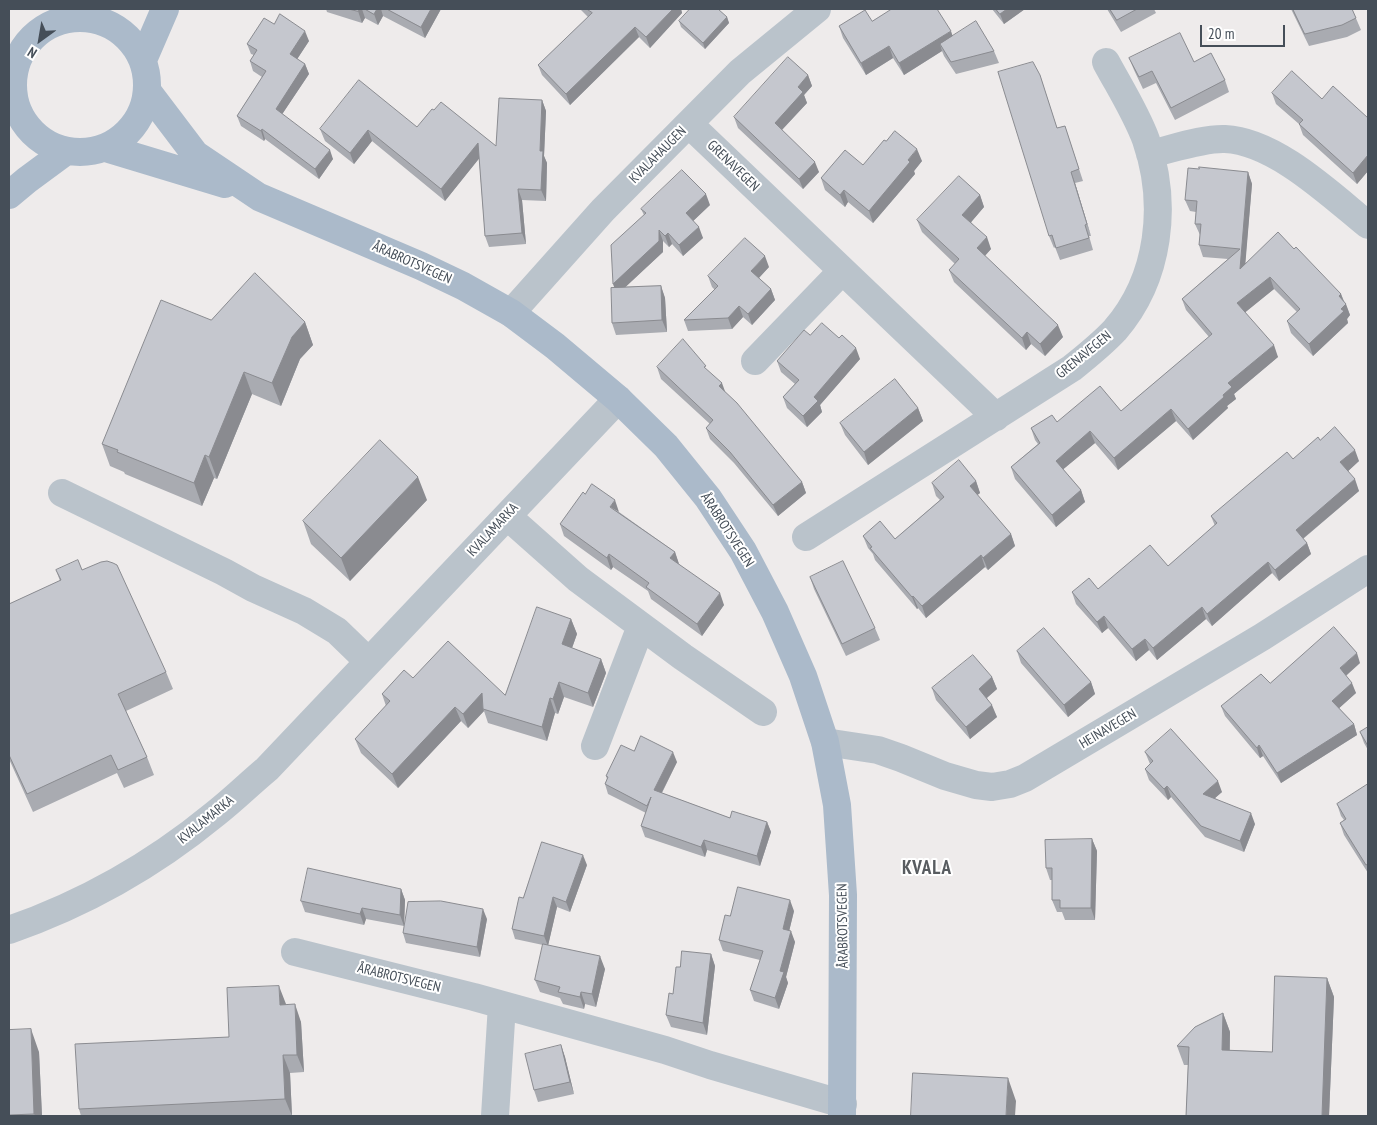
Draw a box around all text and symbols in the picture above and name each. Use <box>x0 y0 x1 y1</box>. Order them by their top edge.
north arrow <box>15 15 65 65</box>
scale bar <box>1202 15 1287 47</box>
text: 20 m <box>1208 24 1234 43</box>
text: N <box>24 43 40 62</box>
street label: KVALAHAUGEN <box>626 123 690 187</box>
street label: GRENAVEGEN <box>703 137 763 195</box>
street label: ÅRABROTSVEGEN <box>370 238 454 288</box>
street label: GRENAVEGEN <box>1053 328 1115 382</box>
street label: ÅRABROTSVEGEN <box>697 490 757 570</box>
street label: KVALAMARKA <box>464 500 522 560</box>
street label: HEINAVEGEN <box>1077 706 1139 752</box>
street label: KVALAMARKA <box>175 792 237 848</box>
district label: KVALA <box>901 858 953 880</box>
street label: ÅRABROTSVEGEN <box>834 883 852 969</box>
street label: ÅRABROTSVEGEN <box>356 960 442 996</box>

